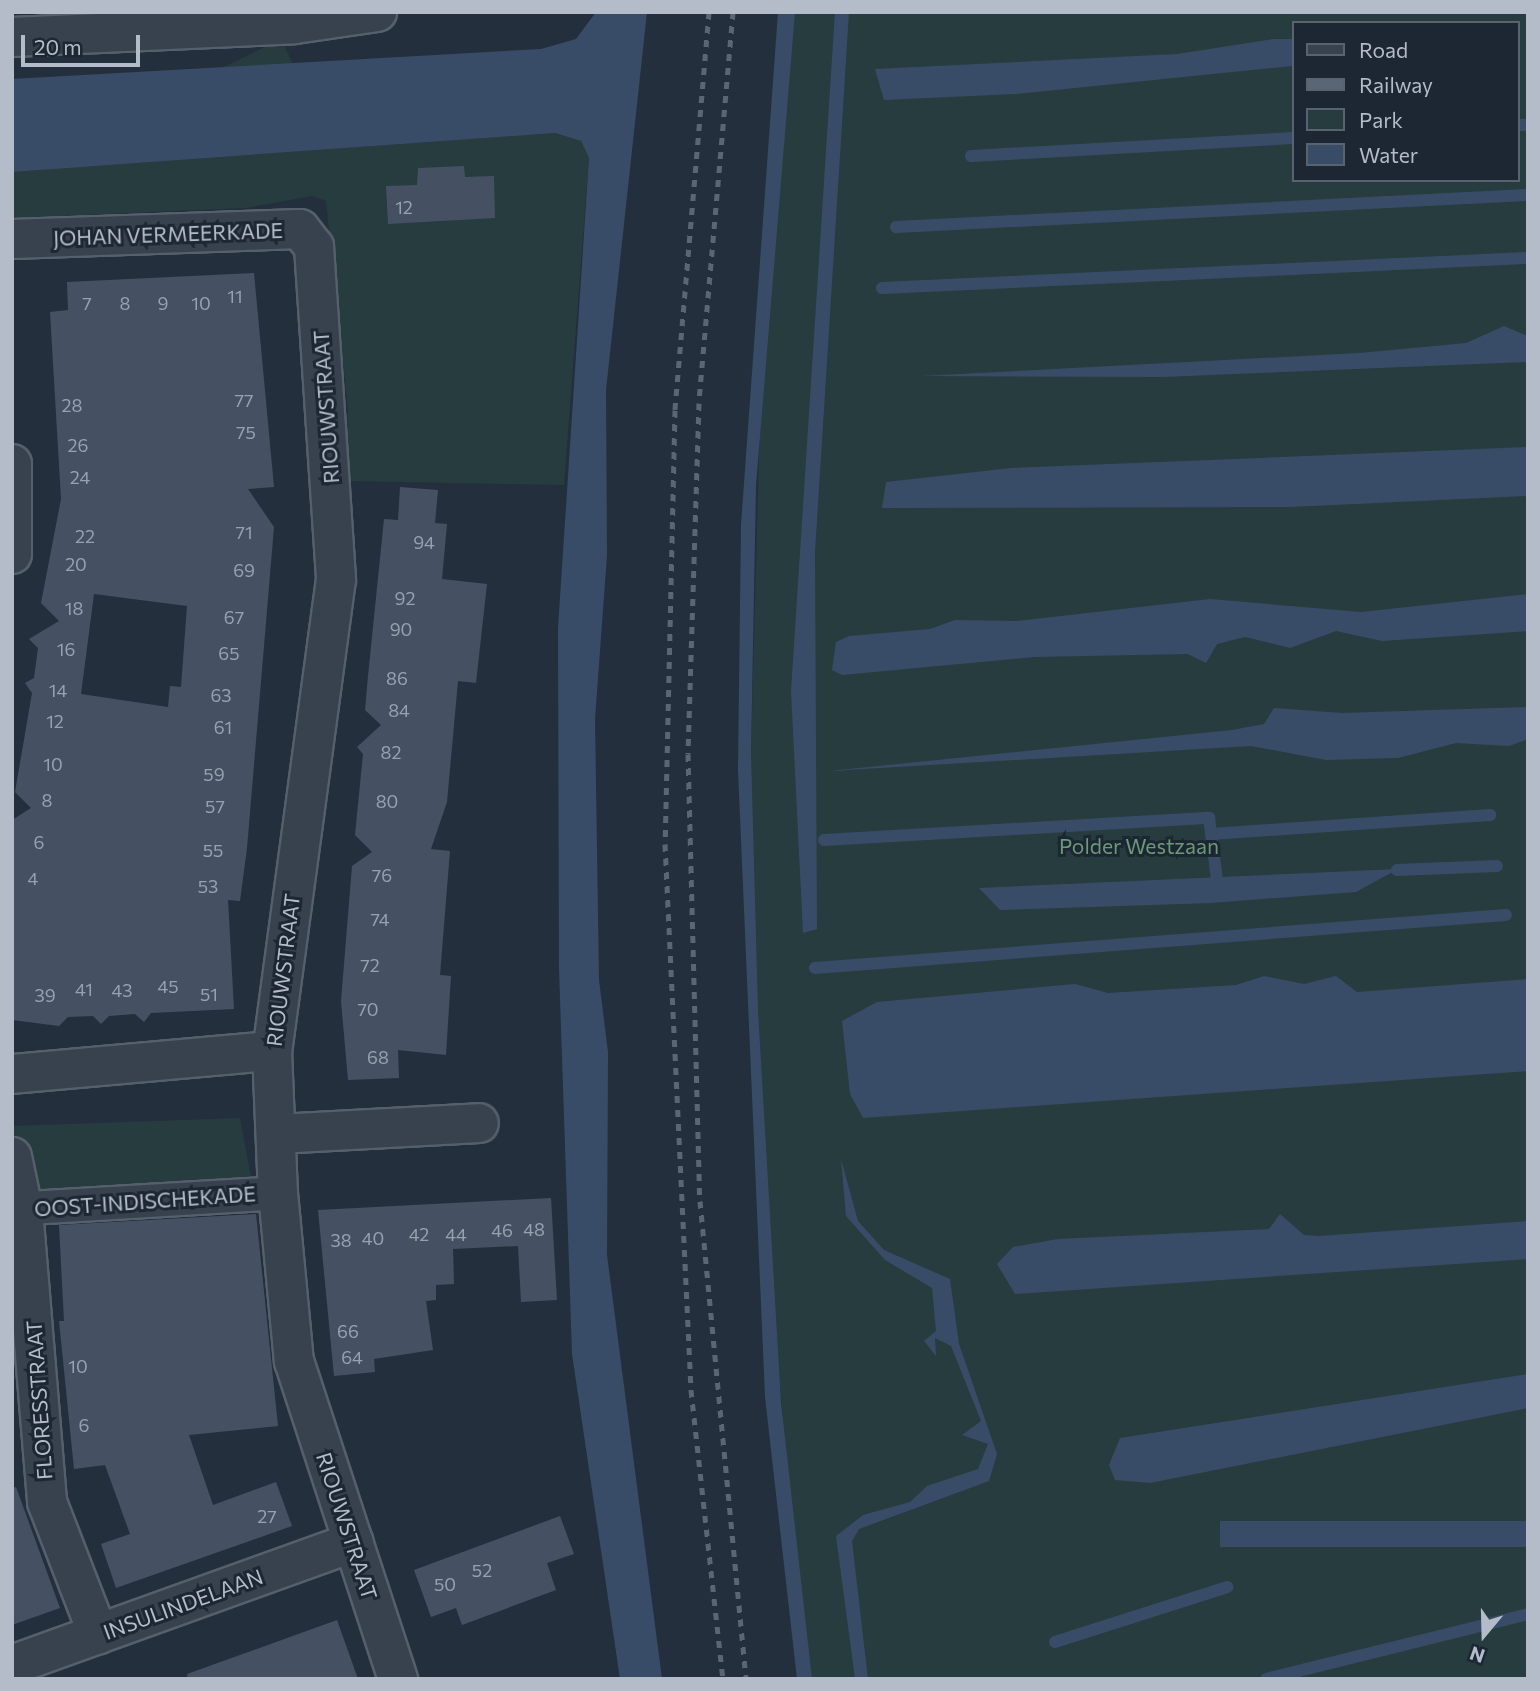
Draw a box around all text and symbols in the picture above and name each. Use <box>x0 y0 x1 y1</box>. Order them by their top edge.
scale bar <box>24 21 144 65</box>
legend <box>1292 21 1519 182</box>
text: 20 m <box>34 34 82 59</box>
text: Road <box>1359 37 1408 62</box>
text: Railway <box>1359 72 1433 97</box>
text: Park <box>1359 107 1403 132</box>
text: Water <box>1359 142 1418 167</box>
house number: 12 <box>395 196 413 218</box>
street label: JOHAN VERMEERKADE <box>53 217 283 251</box>
house number: 11 <box>227 285 243 307</box>
house number: 7 <box>82 292 92 314</box>
house number: 8 <box>120 292 130 314</box>
house number: 9 <box>158 292 168 314</box>
house number: 10 <box>191 292 211 314</box>
street label: RIOUWSTRAAT <box>308 329 344 485</box>
house number: 77 <box>234 389 254 411</box>
house number: 28 <box>62 394 82 416</box>
house number: 75 <box>236 421 256 443</box>
house number: 26 <box>68 434 88 456</box>
house number: 24 <box>70 466 90 488</box>
house number: 71 <box>235 521 253 543</box>
house number: 22 <box>75 525 95 547</box>
house number: 94 <box>413 531 435 553</box>
house number: 20 <box>65 553 87 575</box>
house number: 69 <box>233 559 255 581</box>
house number: 92 <box>395 587 415 609</box>
house number: 18 <box>65 597 83 619</box>
house number: 67 <box>224 606 244 628</box>
house number: 90 <box>390 618 412 640</box>
house number: 16 <box>57 638 75 660</box>
house number: 65 <box>218 642 240 664</box>
house number: 86 <box>386 667 408 689</box>
house number: 14 <box>49 679 67 701</box>
house number: 63 <box>210 684 232 706</box>
house number: 84 <box>388 699 410 721</box>
house number: 12 <box>46 710 64 732</box>
house number: 61 <box>214 716 232 738</box>
house number: 82 <box>381 741 401 763</box>
house number: 10 <box>43 753 63 775</box>
house number: 59 <box>203 763 225 785</box>
house number: 8 <box>42 789 52 811</box>
house number: 80 <box>376 790 398 812</box>
house number: 57 <box>205 795 225 817</box>
house number: 6 <box>34 831 44 853</box>
park label: Polder Westzaan <box>1059 833 1219 859</box>
house number: 55 <box>203 839 223 861</box>
house number: 76 <box>372 864 392 886</box>
house number: 4 <box>28 867 38 889</box>
house number: 53 <box>198 875 218 897</box>
street label: RIOUWSTRAAT <box>261 892 305 1048</box>
house number: 74 <box>370 908 390 930</box>
house number: 72 <box>360 954 380 976</box>
house number: 45 <box>157 975 179 997</box>
house number: 41 <box>75 978 93 1000</box>
house number: 43 <box>111 979 133 1001</box>
house number: 51 <box>200 983 218 1005</box>
house number: 39 <box>34 984 56 1006</box>
house number: 70 <box>357 998 379 1020</box>
house number: 68 <box>367 1046 389 1068</box>
street label: OOST-INDISCHEKADE <box>33 1181 257 1221</box>
house number: 48 <box>523 1218 545 1240</box>
house number: 46 <box>491 1219 513 1241</box>
house number: 42 <box>409 1223 429 1245</box>
house number: 44 <box>445 1223 467 1245</box>
house number: 40 <box>362 1227 384 1249</box>
house number: 38 <box>330 1229 352 1251</box>
street label: FLORESSTRAAT <box>21 1319 57 1481</box>
house number: 66 <box>337 1320 359 1342</box>
house number: 64 <box>341 1346 363 1368</box>
house number: 10 <box>68 1355 88 1377</box>
house number: 6 <box>79 1414 89 1436</box>
street label: RIOUWSTRAAT <box>311 1449 383 1603</box>
house number: 27 <box>257 1505 277 1527</box>
house number: 52 <box>472 1559 492 1581</box>
street label: INSULINDELAAN <box>100 1563 266 1645</box>
house number: 50 <box>434 1573 456 1595</box>
north arrow <box>1449 1600 1519 1670</box>
text: N <box>1467 1642 1487 1669</box>

